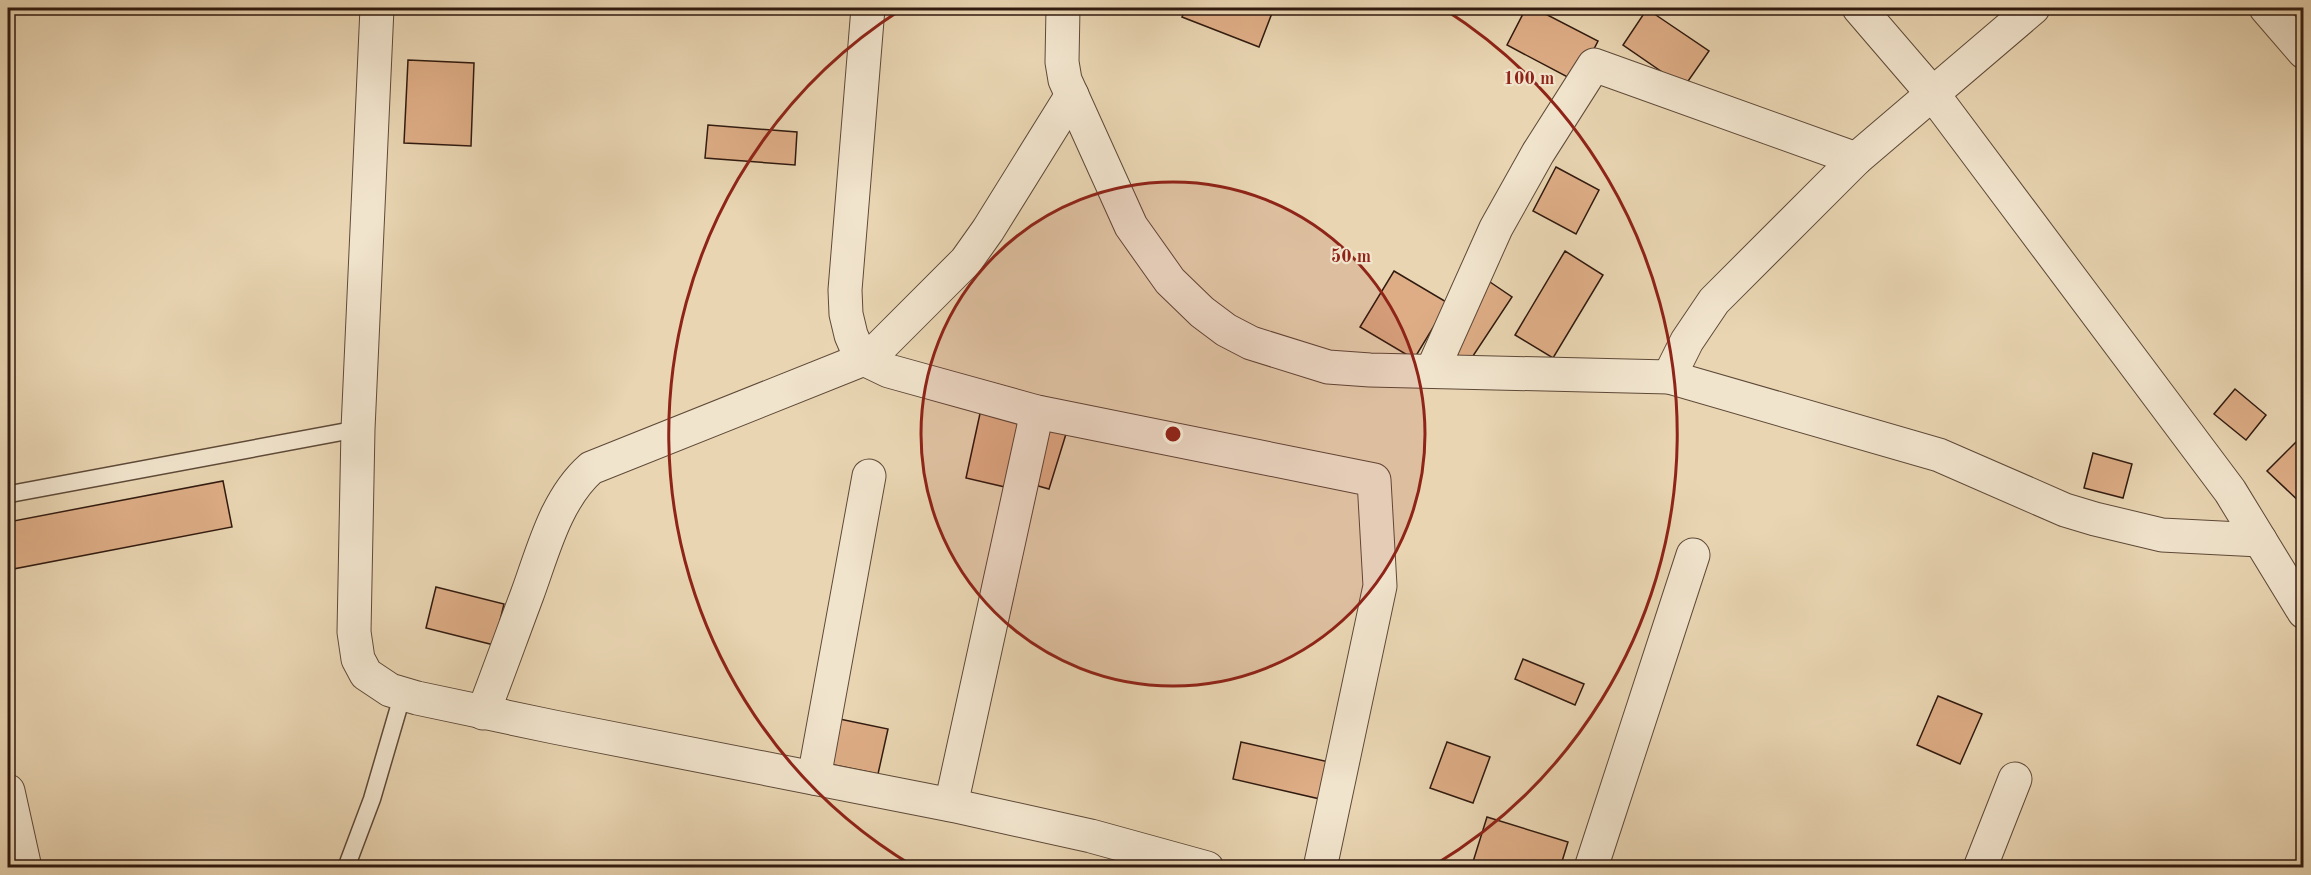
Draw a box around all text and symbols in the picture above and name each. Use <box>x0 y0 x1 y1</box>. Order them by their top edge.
text: 100 m <box>1504 70 1554 88</box>
text: 50 m <box>1331 248 1371 266</box>
centre of rings <box>1163 424 1183 444</box>

